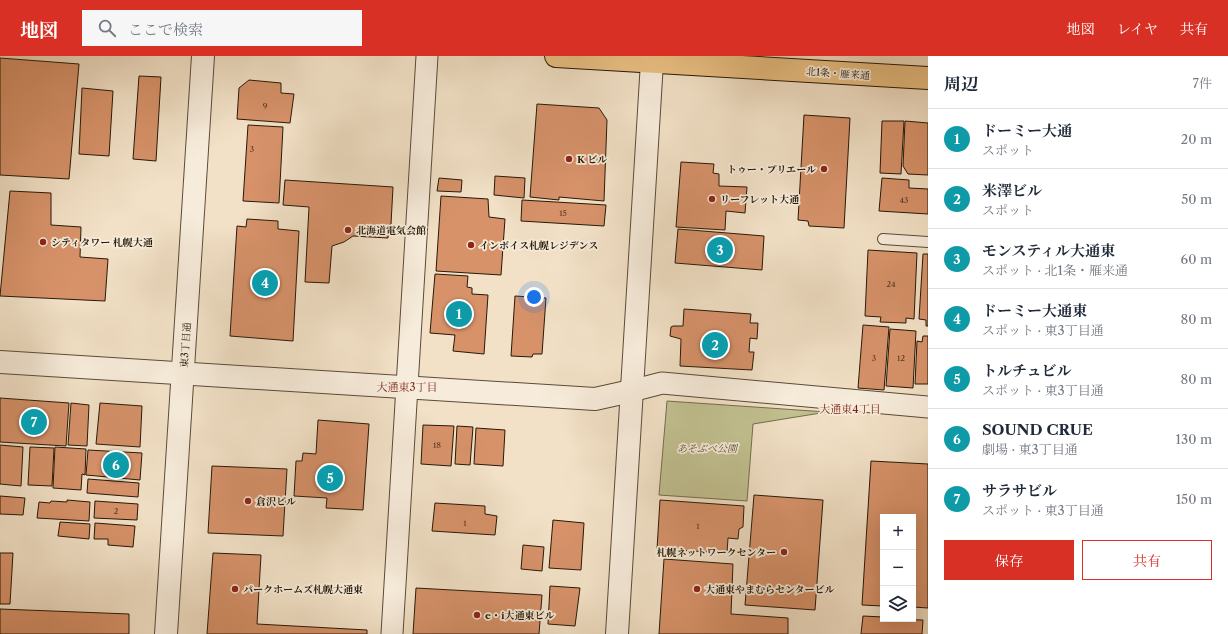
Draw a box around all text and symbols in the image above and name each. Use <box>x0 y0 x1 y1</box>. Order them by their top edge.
search box <box>82 10 362 46</box>
icon: search <box>96 17 118 39</box>
text: 地図 <box>20 19 58 42</box>
text: ここで検索 <box>128 20 203 39</box>
text: 地図 <box>1067 20 1095 38</box>
text: レイヤ <box>1117 20 1158 38</box>
text: 共有 <box>1180 20 1208 38</box>
street label: 北1条・雁来通 <box>805 65 870 82</box>
text: 周辺 <box>944 74 978 94</box>
text: 7件 <box>1193 75 1212 91</box>
house number: 9 <box>263 101 268 111</box>
text: ドーミー大通 <box>982 121 1072 140</box>
text: 1 <box>954 131 960 147</box>
text: 20 m <box>1181 131 1212 147</box>
text: スポット <box>982 142 1034 158</box>
house number: 3 <box>250 144 254 154</box>
place label: K ビル <box>577 153 607 166</box>
marker: K ビル <box>564 154 574 164</box>
place label: トゥー・プリエール <box>727 163 816 176</box>
marker: トゥー・プリエール <box>819 164 829 174</box>
text: 米澤ビル <box>982 181 1042 200</box>
text: 2 <box>953 191 961 207</box>
text: 50 m <box>1181 191 1212 207</box>
place label: リーフレット大通 <box>720 193 799 206</box>
marker: リーフレット大通 <box>707 194 717 204</box>
house number: 43 <box>899 195 909 205</box>
text: スポット <box>982 202 1034 218</box>
house number: 15 <box>559 208 567 218</box>
place label: 北海道電気会館 <box>356 224 426 237</box>
marker: 北海道電気会館 <box>343 225 353 235</box>
pin: 3 <box>707 235 733 265</box>
place label: シティタワー 札幌大通 <box>51 236 153 249</box>
marker: シティタワー 札幌大通 <box>38 237 48 247</box>
place label: インボイス札幌レジデンス <box>479 239 598 252</box>
marker: インボイス札幌レジデンス <box>466 240 476 250</box>
text: モンスティル大通東 <box>982 241 1115 260</box>
text: 3 <box>953 251 961 267</box>
text: 60 m <box>1181 251 1212 267</box>
text: スポット · 北1条・雁来通 <box>982 262 1128 278</box>
pin: 4 <box>252 268 278 298</box>
house number: 24 <box>886 279 896 289</box>
your location <box>524 287 544 307</box>
pin: 1 <box>446 299 472 329</box>
text: ドーミー大通東 <box>982 301 1087 320</box>
text: 4 <box>953 311 961 327</box>
text: 80 m <box>1180 311 1212 327</box>
street label: 東3丁目通 <box>177 322 194 368</box>
text: スポット · 東3丁目通 <box>982 322 1104 338</box>
pin: 2 <box>702 330 728 360</box>
house number: 3 <box>872 353 876 363</box>
house number: 12 <box>897 353 905 363</box>
text: トルチュビル <box>982 361 1072 380</box>
text: 5 <box>953 371 961 387</box>
text: 80 m <box>1180 371 1212 387</box>
district label: 大通東3丁目 <box>376 380 438 394</box>
text: スポット · 東3丁目通 <box>982 382 1104 398</box>
district label: 大通東4丁目 <box>819 402 881 416</box>
pin: 7 <box>21 407 47 437</box>
text: SOUND CRUE <box>982 420 1093 439</box>
text: 6 <box>953 431 961 447</box>
text: 130 m <box>1176 431 1212 447</box>
house number: 18 <box>433 440 441 450</box>
text: 劇場 · 東3丁目通 <box>982 441 1078 457</box>
park label: あそぶべ公園 <box>677 442 739 455</box>
pin: 6 <box>103 450 129 480</box>
pin: 5 <box>317 463 343 493</box>
text: サラサビル <box>982 481 1057 500</box>
text: 7 <box>954 491 960 507</box>
text: 150 m <box>1176 491 1212 507</box>
place label: 倉沢ビル <box>256 495 296 508</box>
marker: 倉沢ビル <box>243 496 253 506</box>
text: スポット · 東3丁目通 <box>982 502 1104 518</box>
house number: 2 <box>114 506 119 516</box>
map controls <box>880 514 916 622</box>
button: + <box>880 514 916 550</box>
house number: 1 <box>463 518 467 528</box>
house number: 1 <box>696 521 700 531</box>
button: 保存 <box>944 540 1074 580</box>
button: 共有 <box>1082 540 1212 580</box>
place label: 札幌ネットワークセンター <box>656 546 776 559</box>
marker: 札幌ネットワークセンター <box>779 547 789 557</box>
button: − <box>880 550 916 586</box>
place label: パークホームズ札幌大通東 <box>243 583 363 596</box>
place label: 大通東やまむらセンタービル <box>705 583 835 596</box>
marker: パークホームズ札幌大通東 <box>230 584 240 594</box>
marker: 大通東やまむらセンタービル <box>692 584 702 594</box>
button: layers <box>880 586 916 622</box>
place label: e・i大通東ビル <box>485 609 555 622</box>
marker: e・i大通東ビル <box>472 610 482 620</box>

